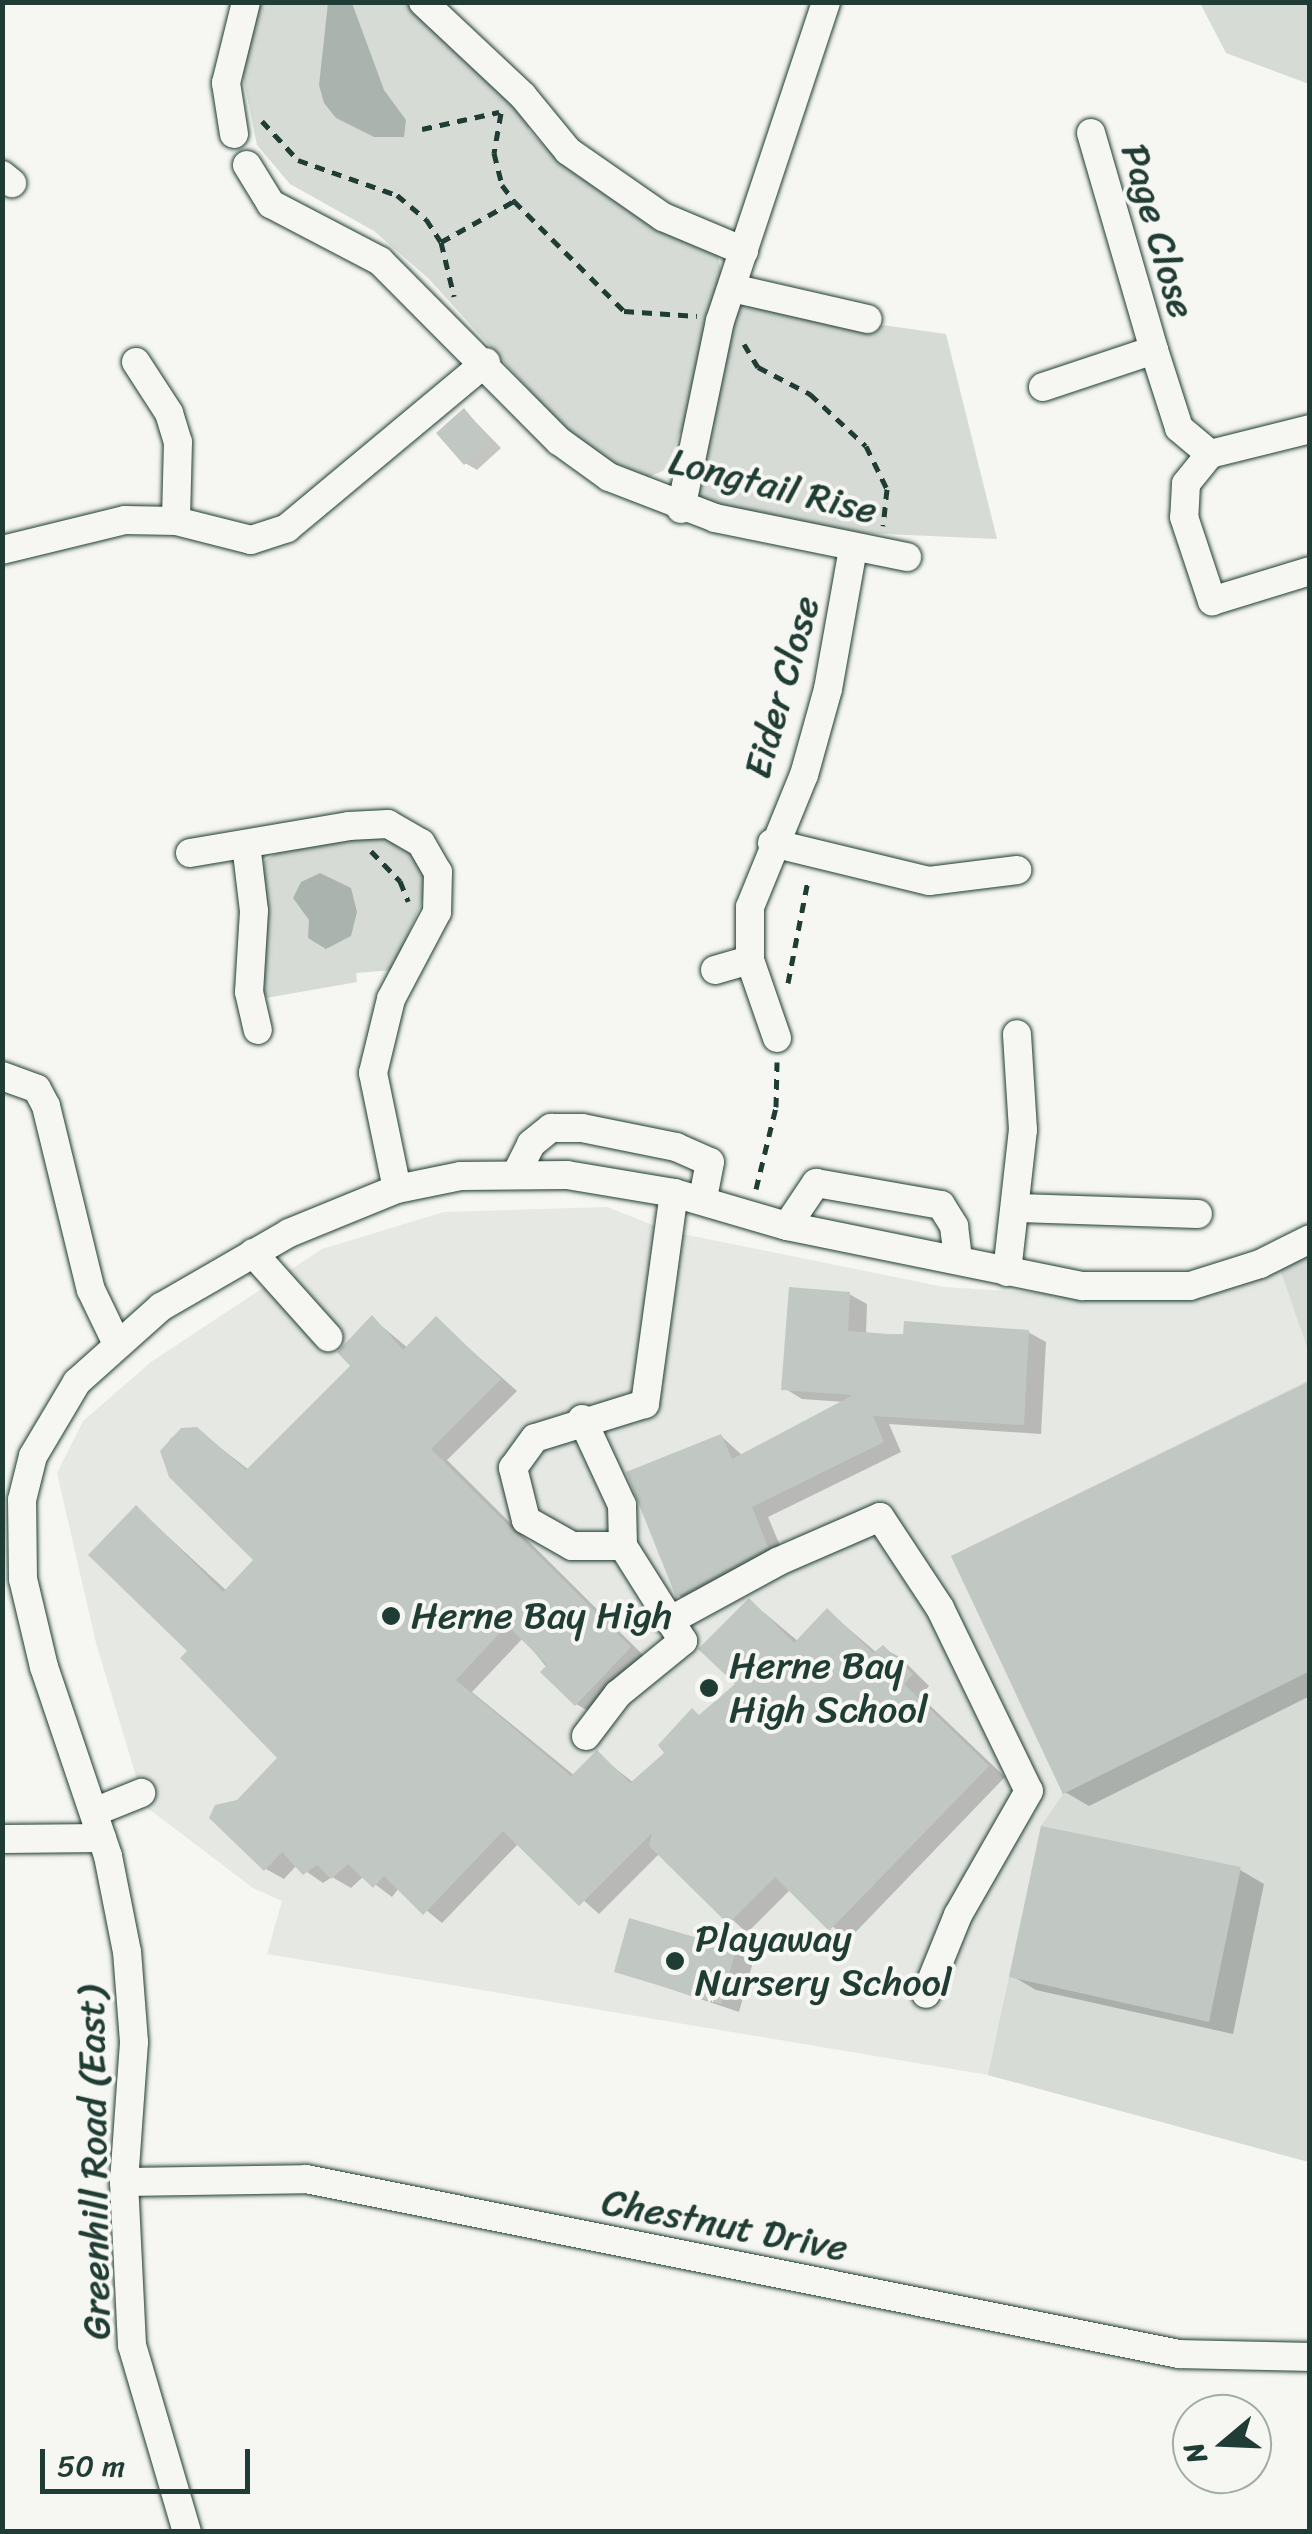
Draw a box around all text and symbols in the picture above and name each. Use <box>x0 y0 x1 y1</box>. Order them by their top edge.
street label: Page Close <box>1111 137 1205 325</box>
street label: Longtail Rise <box>664 438 882 534</box>
street label: Eider Close <box>734 591 830 783</box>
place label: Herne Bay High <box>411 1593 672 1639</box>
marker: Herne Bay High <box>380 1605 402 1627</box>
place label: Herne Bay High School <box>729 1643 928 1732</box>
marker: Herne Bay High School <box>698 1677 720 1699</box>
place label: Playaway Nursery School <box>695 1916 952 2006</box>
marker: Playaway Nursery School <box>664 1950 686 1972</box>
street label: Greenhill Road (East) <box>68 1986 120 2340</box>
street label: Chestnut Drive <box>598 2179 852 2271</box>
north arrow <box>1172 2394 1272 2494</box>
scale bar <box>45 2429 255 2491</box>
text: N <box>1169 2436 1221 2470</box>
text: 50 m <box>57 2439 125 2493</box>

